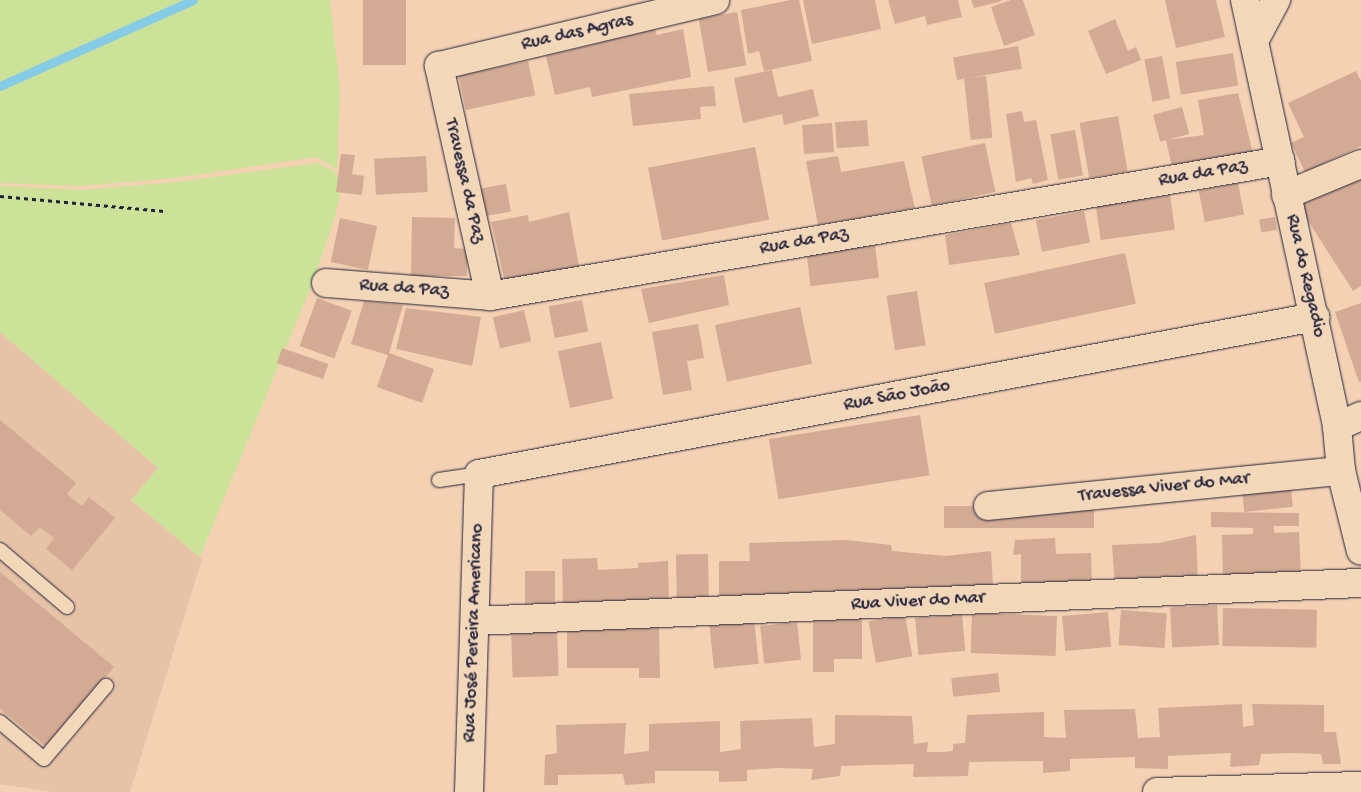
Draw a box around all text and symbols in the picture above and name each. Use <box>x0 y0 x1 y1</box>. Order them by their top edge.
street label: Rua das Agras <box>519 9 635 57</box>
street label: Travessa da Paz <box>439 116 489 246</box>
street label: Rua da Paz <box>1157 155 1249 193</box>
street label: Rua do Regadio <box>1280 212 1330 340</box>
street label: Rua da Paz <box>758 223 850 261</box>
street label: Rua da Paz <box>359 275 449 303</box>
street label: Rua São João <box>842 375 952 417</box>
street label: Travessa Viver do Mar <box>1077 468 1251 508</box>
street label: Rua José Pereira Americano <box>459 523 489 743</box>
street label: Rua Viver do Mar <box>851 587 985 617</box>

